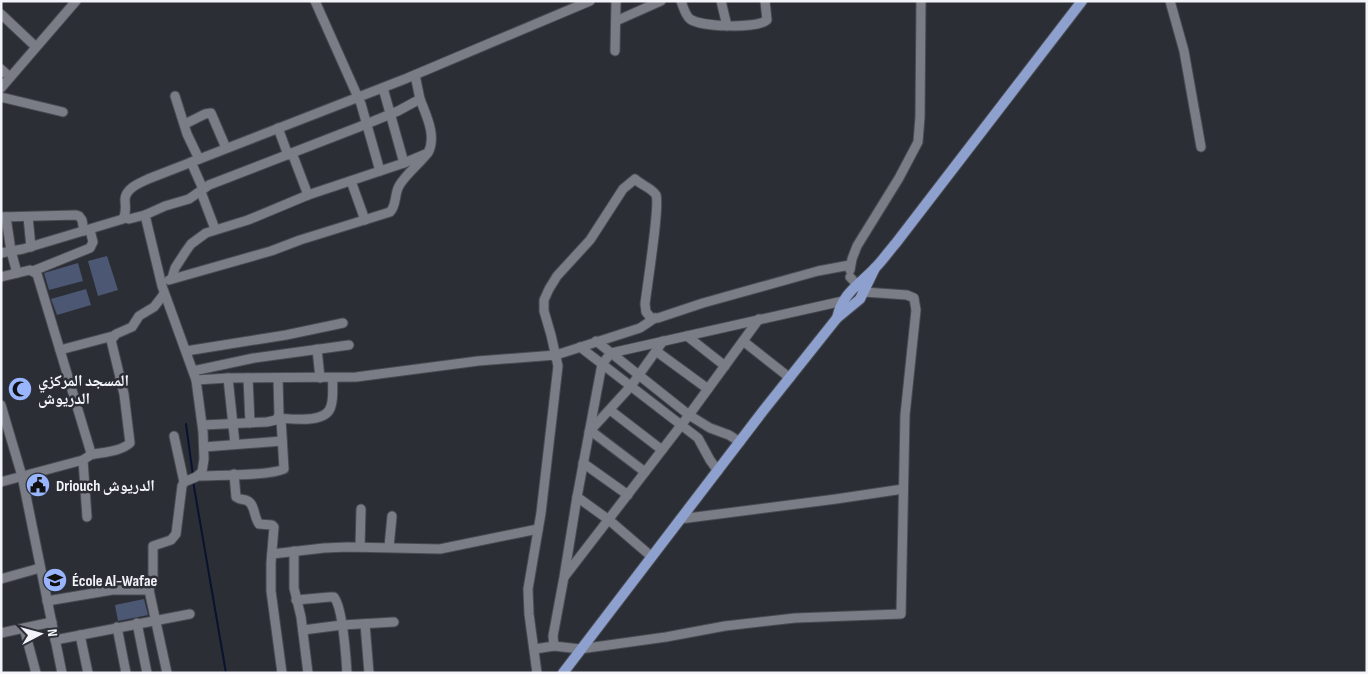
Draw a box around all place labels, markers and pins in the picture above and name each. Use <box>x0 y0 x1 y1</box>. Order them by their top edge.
place label: المسجد المركزي الدريوش <box>38 372 129 409</box>
mosque icon: المسجد المركزي الدريوش <box>7 376 33 402</box>
public building icon: Driouch الدريوش <box>25 472 51 498</box>
place label: Driouch الدريوش <box>56 477 155 496</box>
school or university icon: École Al-Wafae <box>42 567 68 593</box>
place label: École Al-Wafae <box>72 572 157 591</box>

